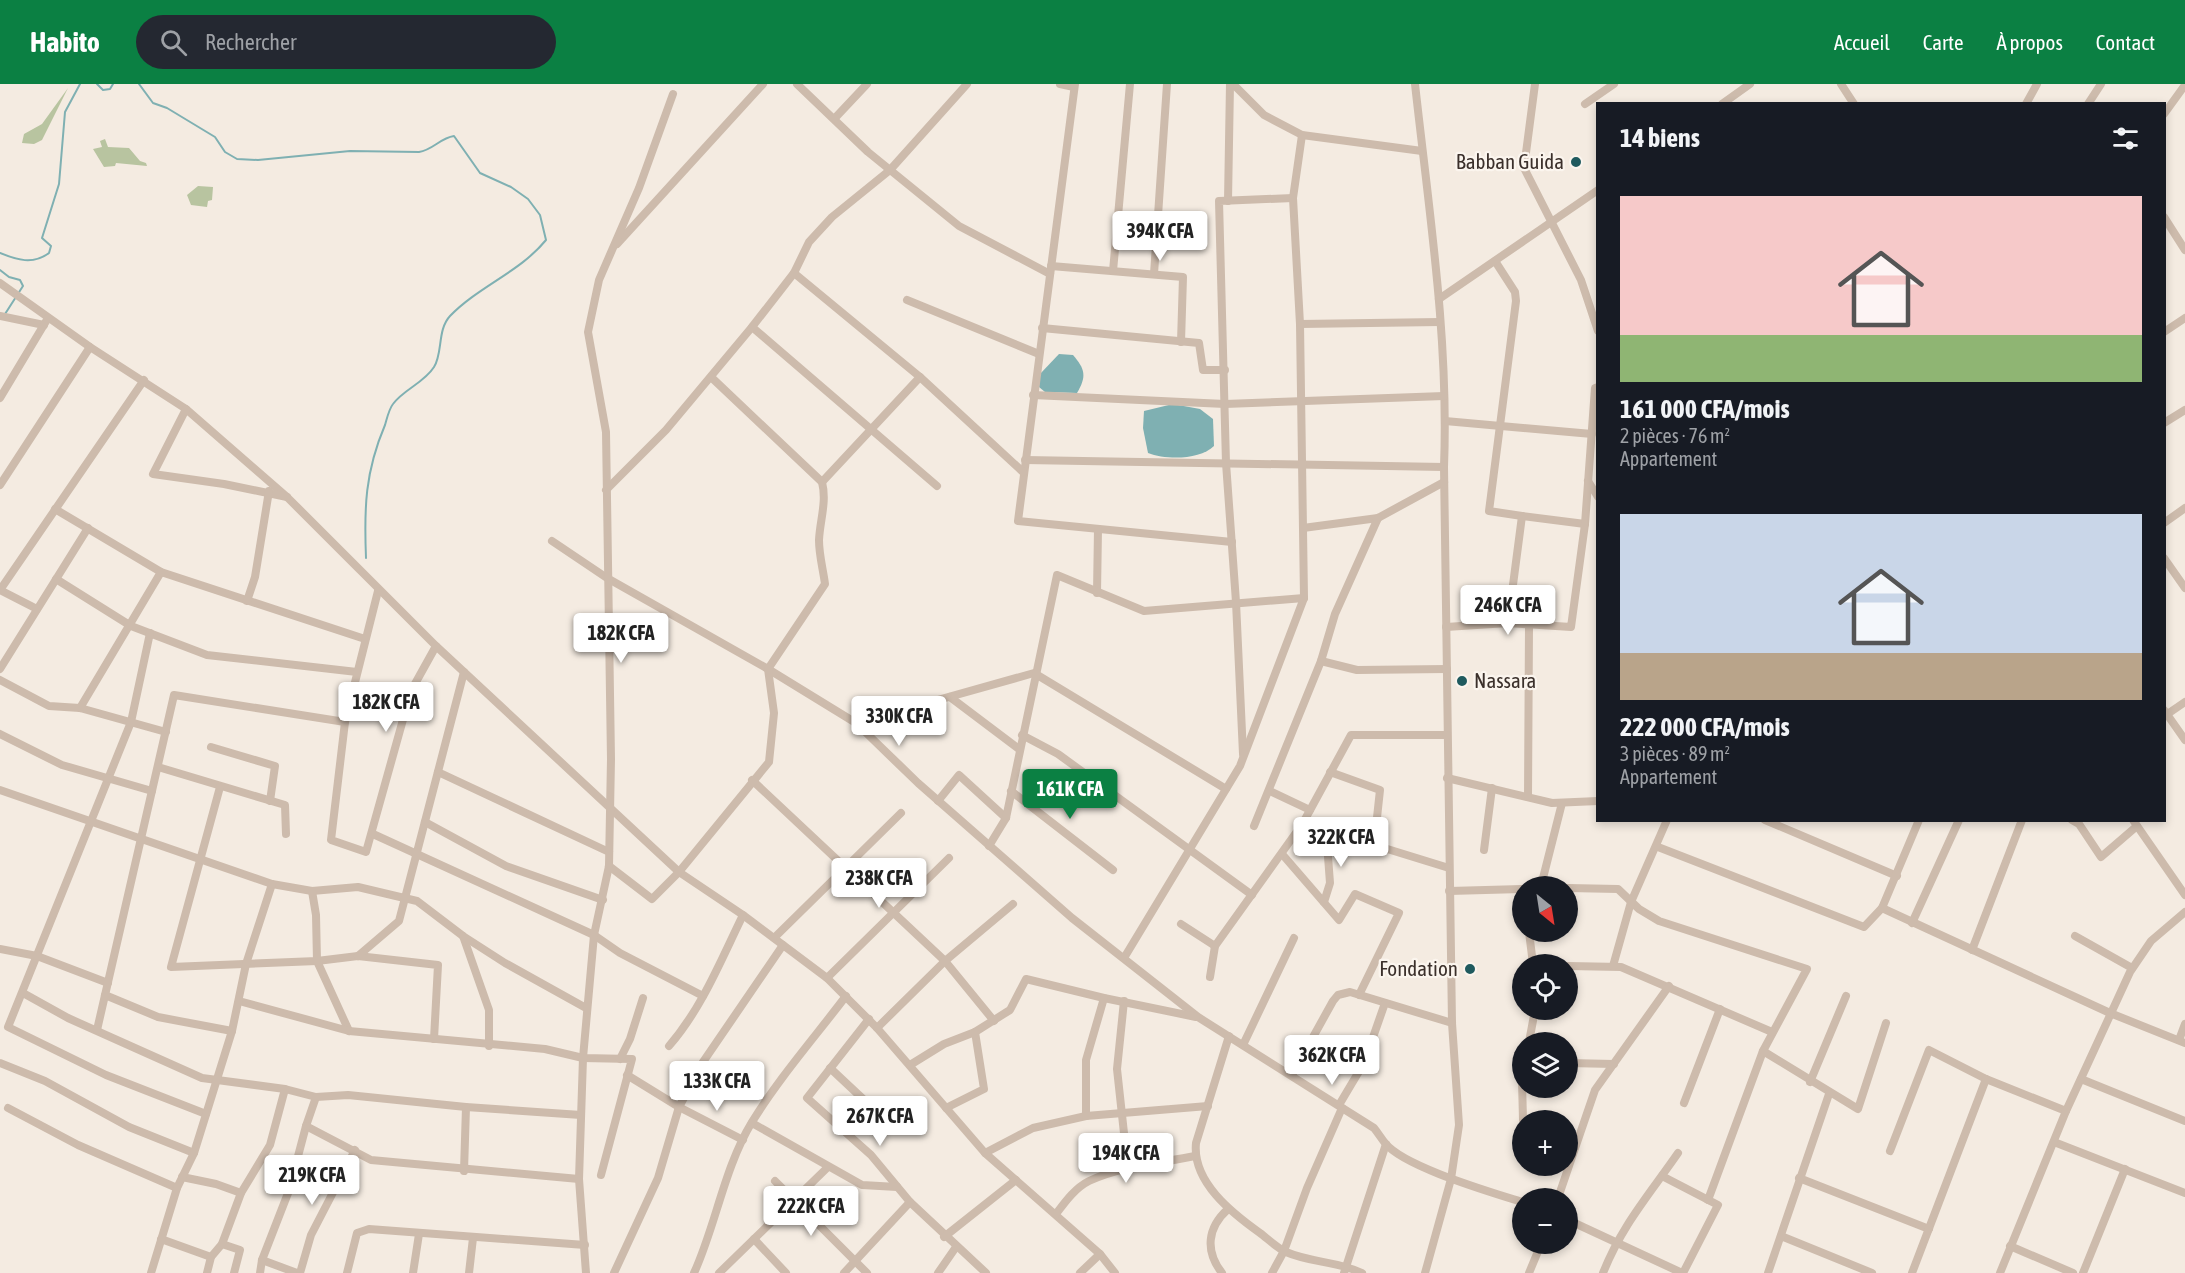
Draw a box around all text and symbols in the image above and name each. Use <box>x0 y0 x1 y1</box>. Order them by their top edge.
search box <box>136 15 556 69</box>
text: Habito <box>30 26 100 58</box>
icon: search <box>157 26 190 59</box>
text: Rechercher <box>205 29 296 55</box>
text: Accueil <box>1834 30 1890 54</box>
text: Carte <box>1923 30 1963 54</box>
text: À propos <box>1996 30 2063 54</box>
text: Contact <box>2096 30 2155 54</box>
icon: filters <box>2109 122 2142 155</box>
text: 14 biens <box>1620 123 1700 153</box>
place label: Babban Guida <box>1456 149 1564 173</box>
marker: Babban Guida <box>1569 155 1583 169</box>
pin: 394K CFA <box>1098 211 1222 262</box>
text: 394K CFA <box>1126 219 1194 242</box>
icon: home <box>1827 235 1935 343</box>
text: 161 000 CFA/mois <box>1620 394 1790 424</box>
text: 2 pièces · 76 m² <box>1620 424 1730 447</box>
text: Appartement <box>1620 447 1717 470</box>
icon: home <box>1827 553 1935 661</box>
pin: 246K CFA <box>1446 585 1570 636</box>
text: 246K CFA <box>1474 593 1542 616</box>
pin: 182K CFA <box>559 613 683 664</box>
text: 182K CFA <box>587 621 655 644</box>
place label: Nassara <box>1474 668 1536 692</box>
marker: Nassara <box>1455 674 1469 688</box>
pin: 182K CFA <box>324 682 448 733</box>
text: 182K CFA <box>352 690 420 713</box>
pin: 330K CFA <box>837 696 961 747</box>
text: 330K CFA <box>865 704 933 727</box>
text: 222 000 CFA/mois <box>1620 712 1790 742</box>
text: 3 pièces · 89 m² <box>1620 742 1730 765</box>
text: Appartement <box>1620 765 1717 788</box>
pin: 161K CFA <box>1008 769 1132 820</box>
text: 161K CFA <box>1036 777 1104 800</box>
pin: 322K CFA <box>1279 817 1403 868</box>
text: 322K CFA <box>1307 825 1375 848</box>
pin: 238K CFA <box>817 858 941 909</box>
text: 238K CFA <box>845 866 913 889</box>
north arrow <box>1512 876 1578 942</box>
map controls <box>1512 876 1578 1254</box>
button: locate <box>1512 954 1578 1020</box>
place label: Fondation <box>1379 956 1458 980</box>
marker: Fondation <box>1463 962 1477 976</box>
button: layers <box>1512 1032 1578 1098</box>
pin: 362K CFA <box>1270 1035 1394 1086</box>
text: 362K CFA <box>1298 1043 1366 1066</box>
pin: 133K CFA <box>655 1061 779 1112</box>
text: 133K CFA <box>683 1069 751 1092</box>
pin: 267K CFA <box>818 1096 942 1147</box>
text: 267K CFA <box>846 1104 914 1127</box>
button: + <box>1512 1110 1578 1176</box>
pin: 194K CFA <box>1064 1133 1188 1184</box>
text: 194K CFA <box>1092 1141 1160 1164</box>
pin: 219K CFA <box>250 1155 374 1206</box>
text: 219K CFA <box>278 1163 346 1186</box>
pin: 222K CFA <box>749 1186 873 1237</box>
button: − <box>1512 1188 1578 1254</box>
text: 222K CFA <box>777 1194 845 1217</box>

